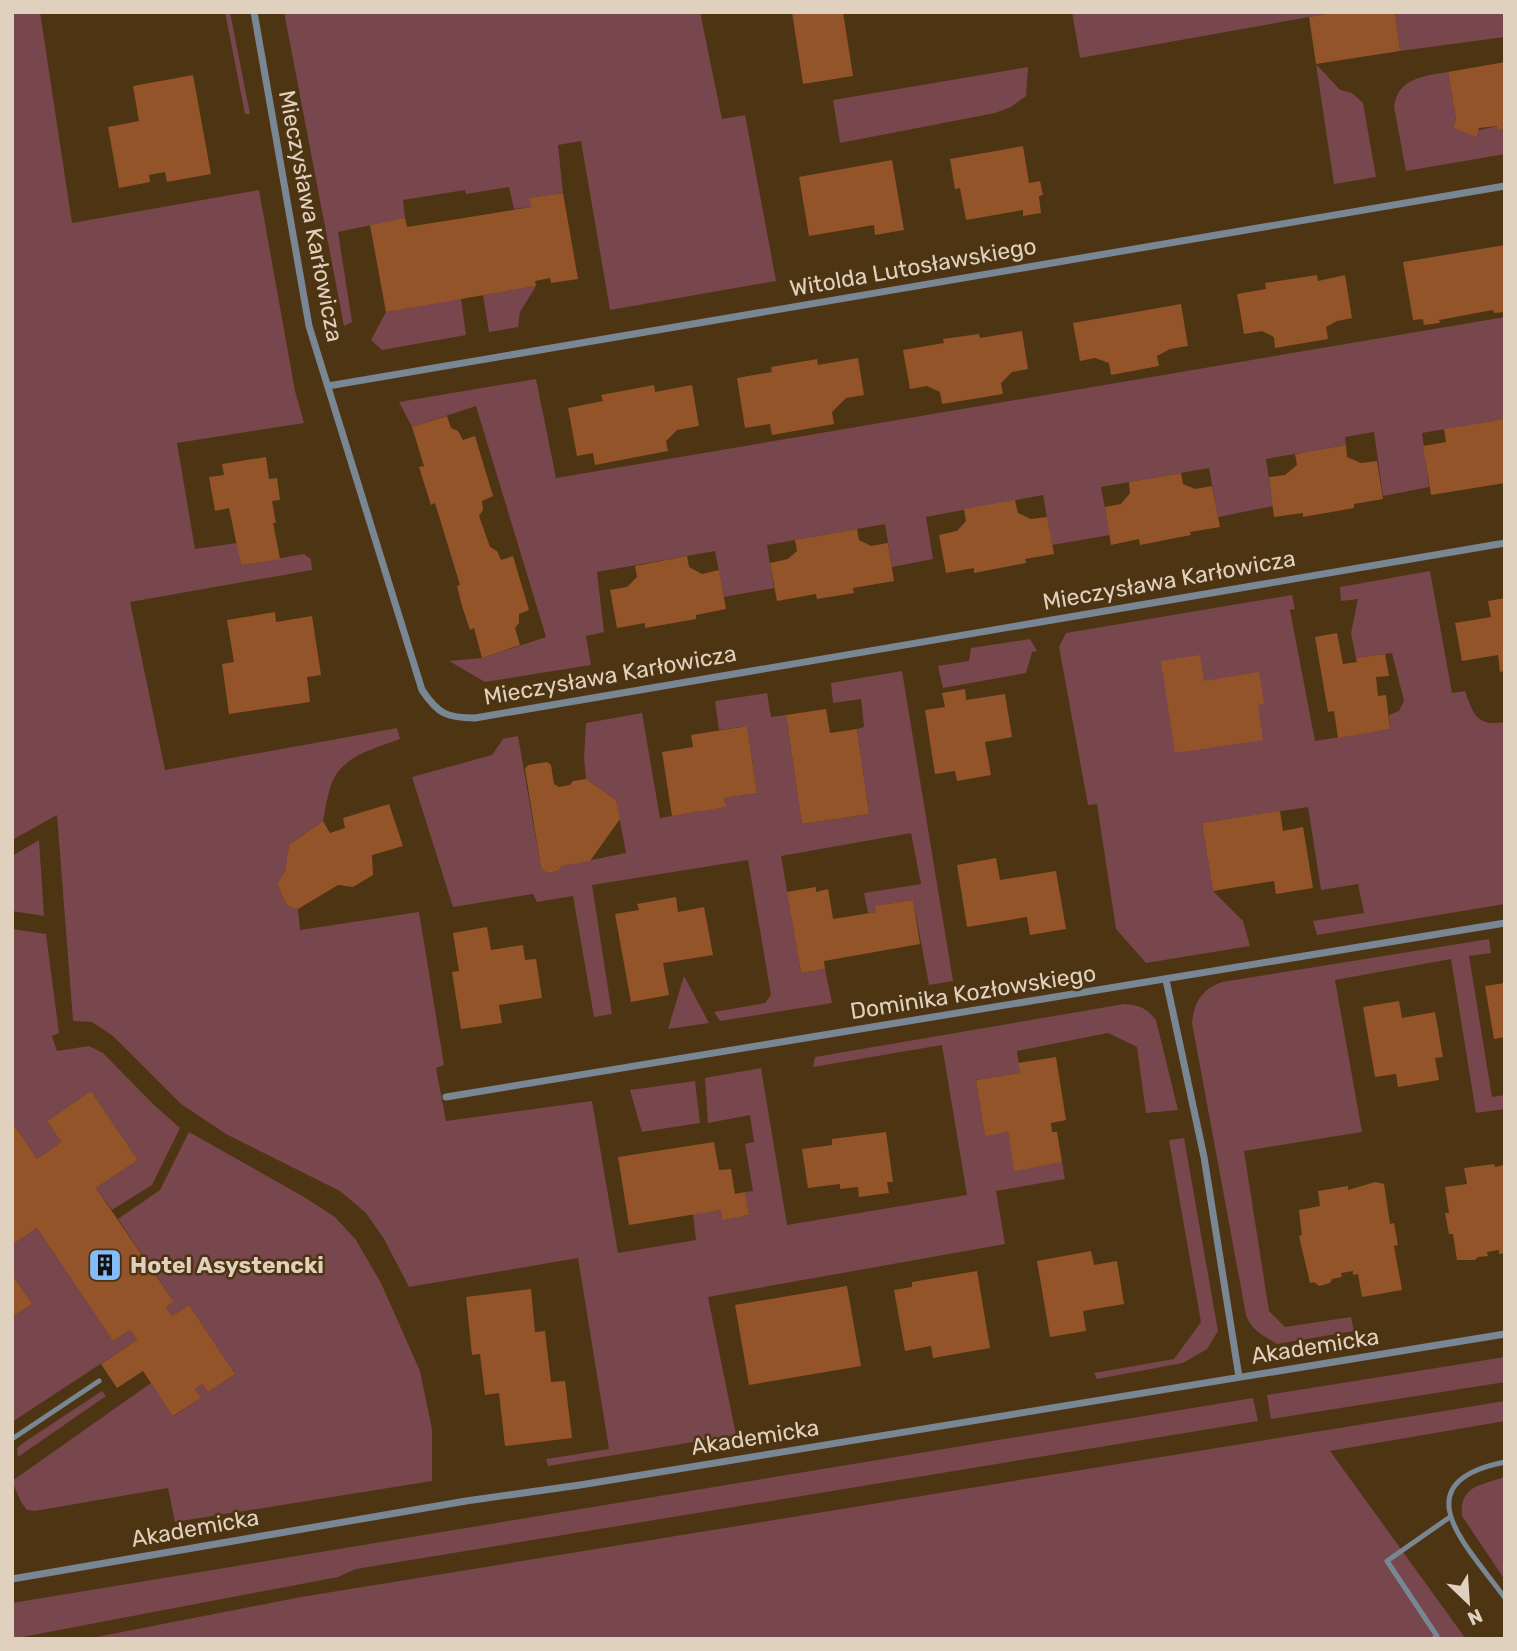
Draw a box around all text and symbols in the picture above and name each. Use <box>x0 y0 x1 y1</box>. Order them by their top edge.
street label: Mieczysława Karłowicza <box>273 88 349 344</box>
street label: Witolda Lutosławskiego <box>787 231 1039 303</box>
street label: Mieczysława Karłowicza <box>1041 544 1297 616</box>
street label: Mieczysława Karłowicza <box>482 639 738 711</box>
street label: Dominika Kozłowskiego <box>848 959 1098 1025</box>
building icon: Hotel Asystencki <box>86 1246 124 1284</box>
place label: Hotel Asystencki <box>130 1251 324 1279</box>
street label: Akademicka <box>1249 1322 1381 1370</box>
street label: Akademicka <box>689 1413 821 1461</box>
street label: Akademicka <box>129 1503 261 1553</box>
north arrow <box>1433 1567 1503 1637</box>
text: N <box>1464 1604 1486 1630</box>

